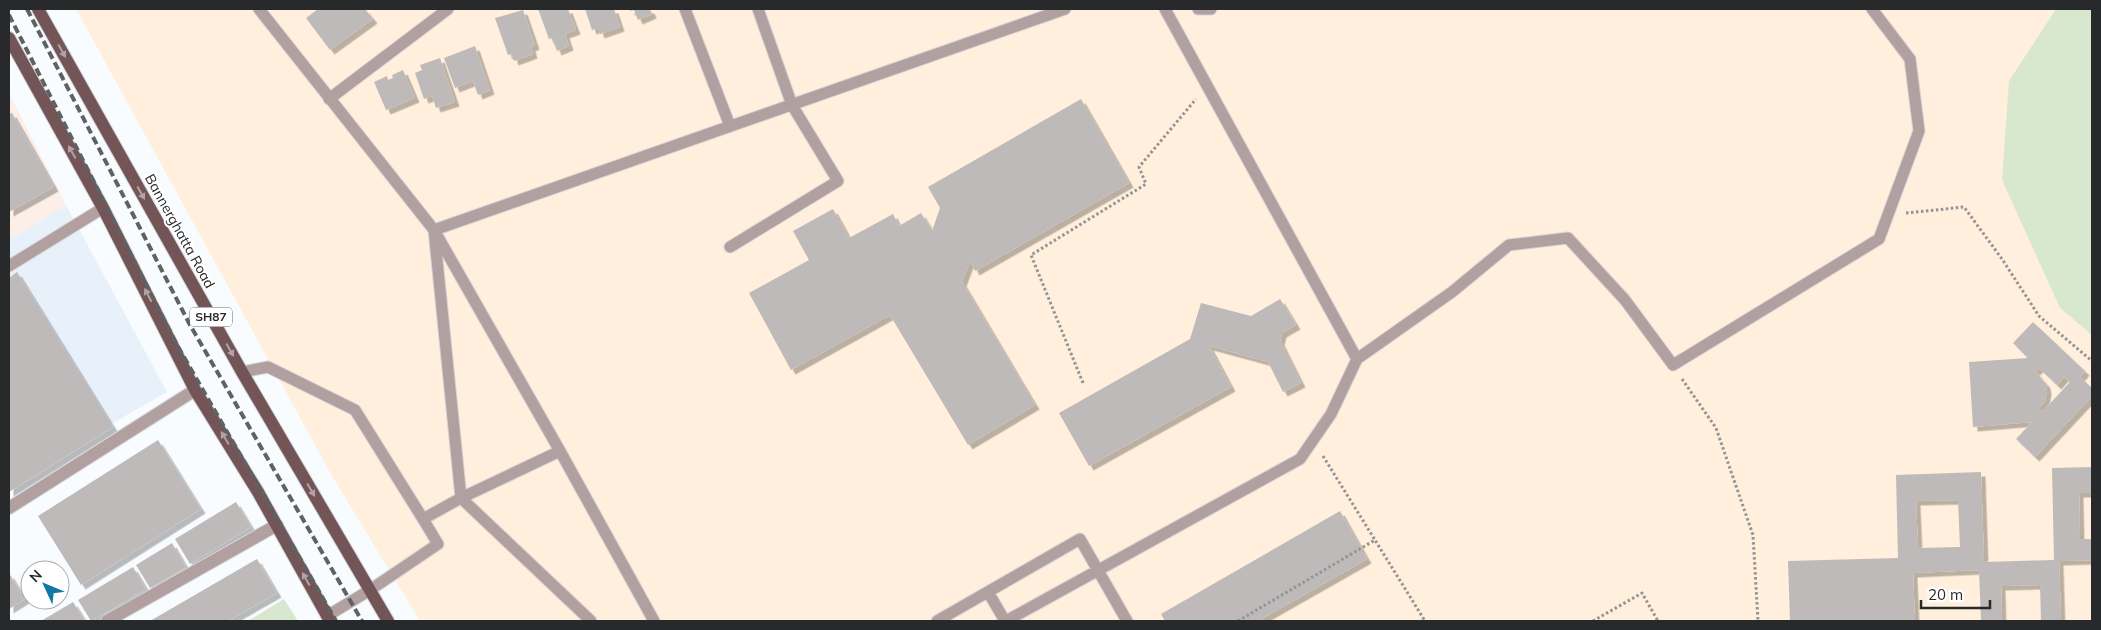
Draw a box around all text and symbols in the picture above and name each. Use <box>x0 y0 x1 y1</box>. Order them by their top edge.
one-way arrow <box>58 44 66 59</box>
one-way arrow <box>67 145 76 158</box>
street label: Bannerghatta Road <box>141 171 219 291</box>
one-way arrow <box>137 186 146 200</box>
one-way arrow <box>143 288 151 302</box>
road number: SH87 <box>190 308 232 326</box>
one-way arrow <box>225 343 234 357</box>
one-way arrow <box>220 432 229 445</box>
one-way arrow <box>307 484 316 497</box>
north arrow <box>20 560 70 610</box>
text: N <box>26 566 46 586</box>
one-way arrow <box>302 571 310 586</box>
scale bar <box>1921 578 1990 610</box>
text: 20 m <box>1928 585 1963 604</box>

